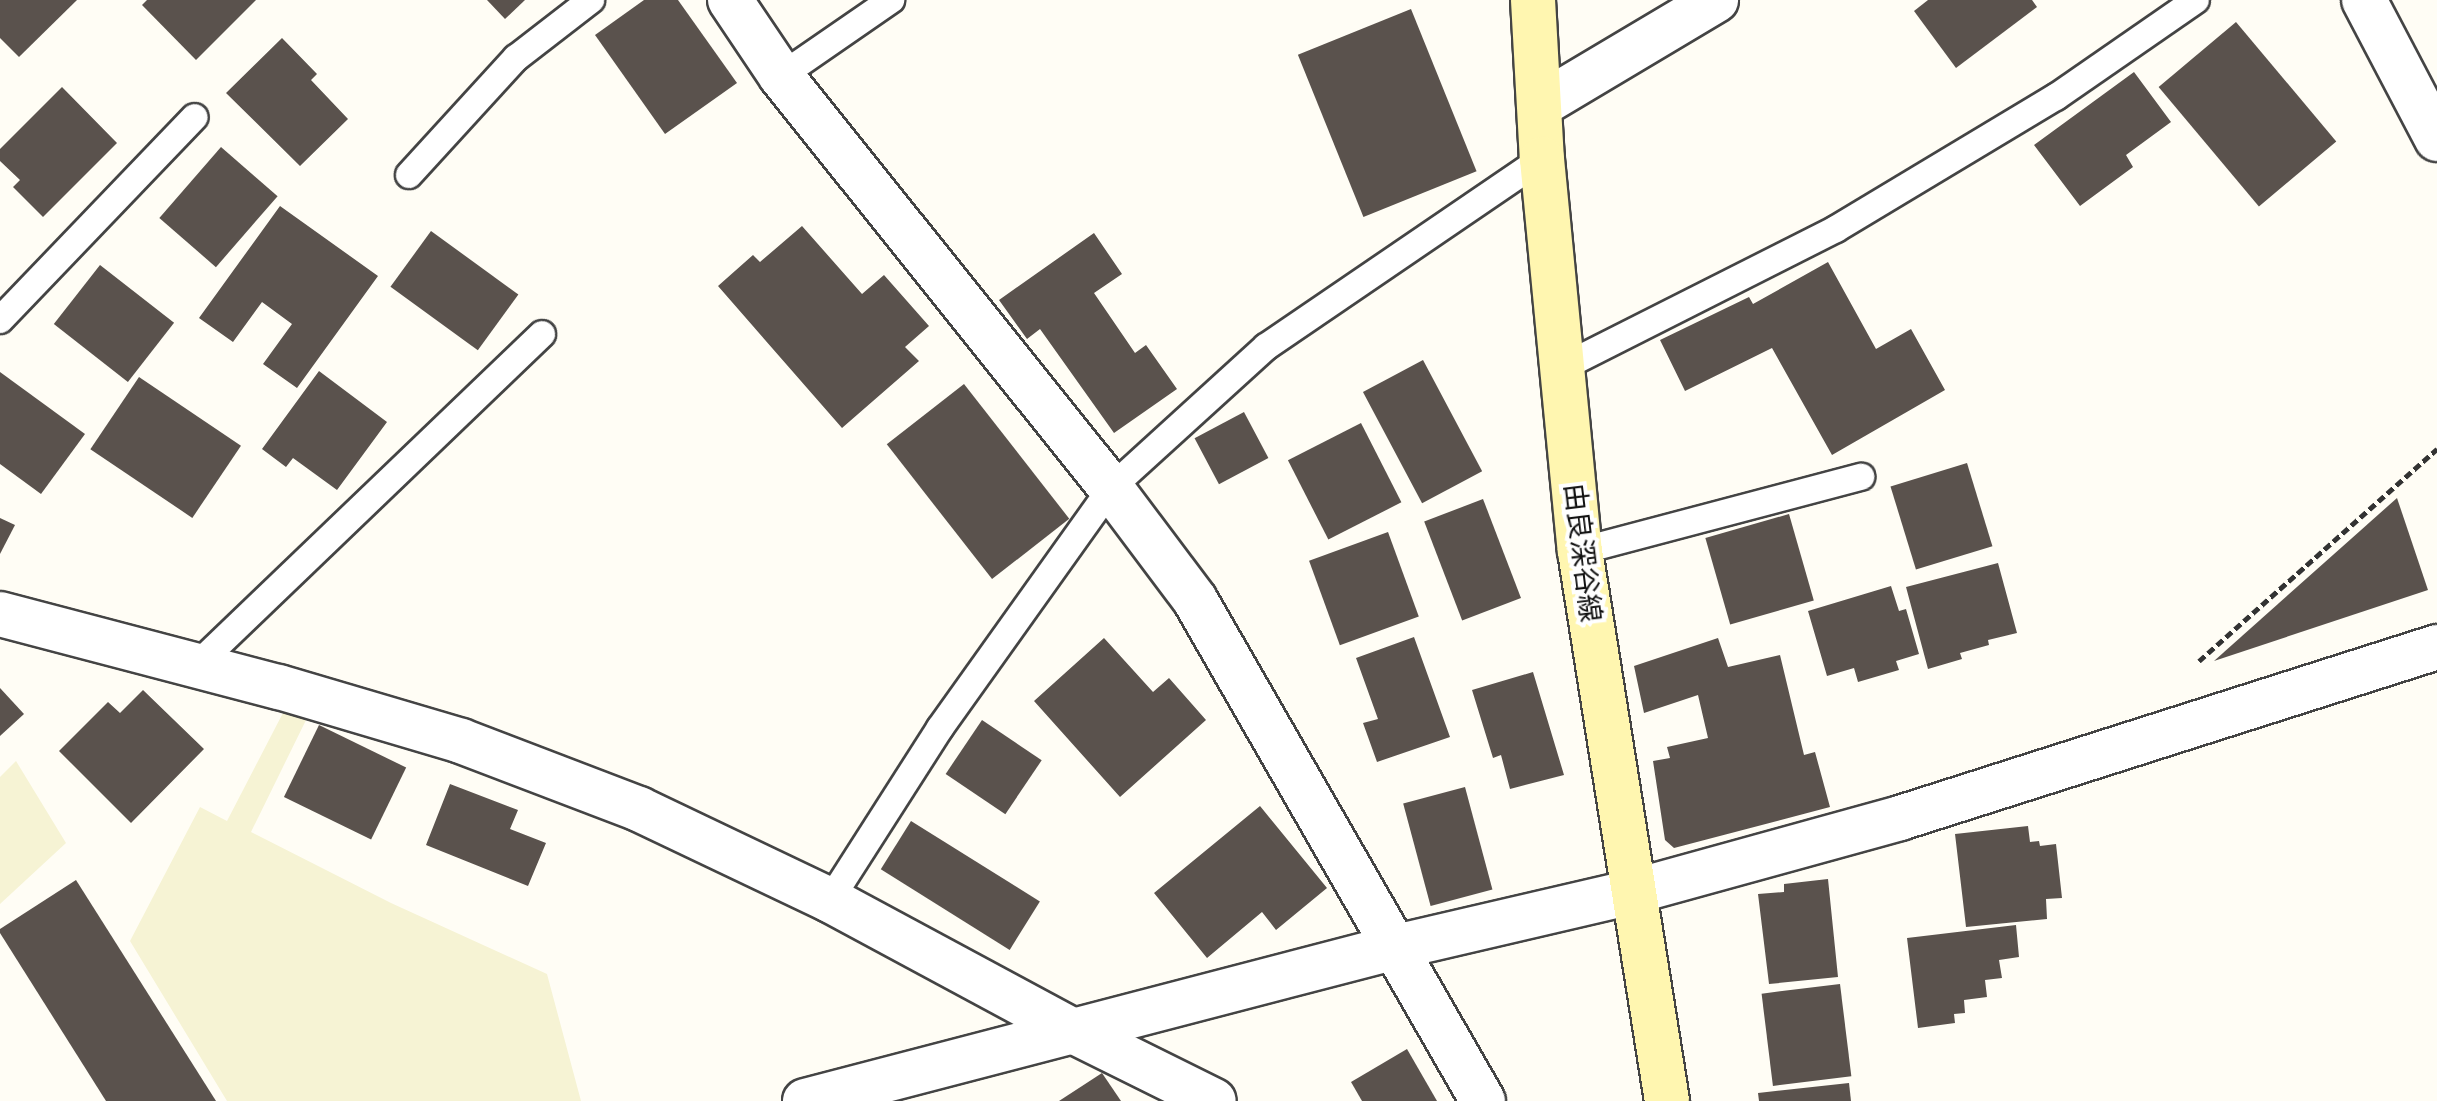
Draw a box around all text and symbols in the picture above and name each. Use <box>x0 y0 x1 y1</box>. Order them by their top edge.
street label: 由良深谷線 <box>1557 481 1607 625</box>

